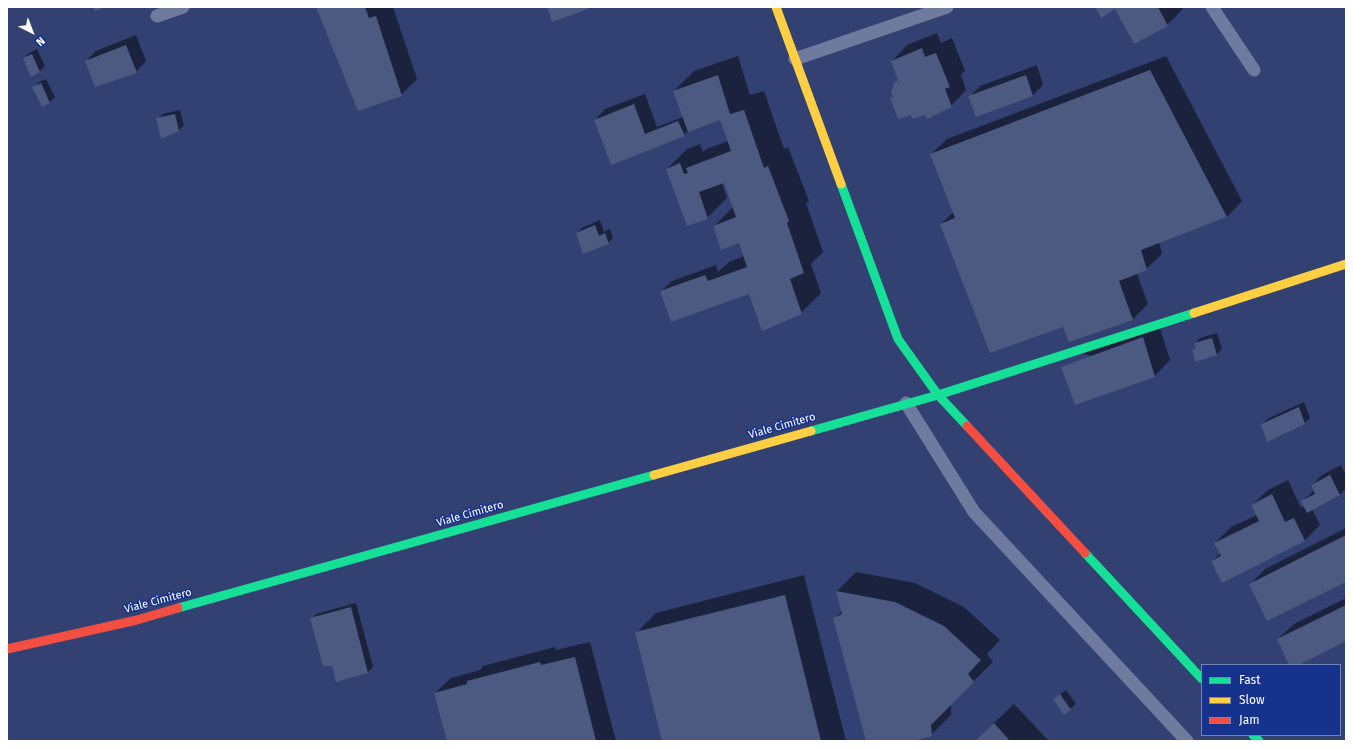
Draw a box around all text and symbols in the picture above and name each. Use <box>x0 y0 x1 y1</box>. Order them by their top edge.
north arrow <box>12 12 52 52</box>
text: N <box>33 34 47 49</box>
street label: Viale Cimitero <box>747 410 817 442</box>
street label: Viale Cimitero <box>435 498 505 530</box>
street label: Viale Cimitero <box>123 586 193 616</box>
legend <box>1201 664 1341 736</box>
text: Fast <box>1239 673 1261 687</box>
text: Slow <box>1239 693 1265 707</box>
text: Jam <box>1239 713 1259 727</box>

